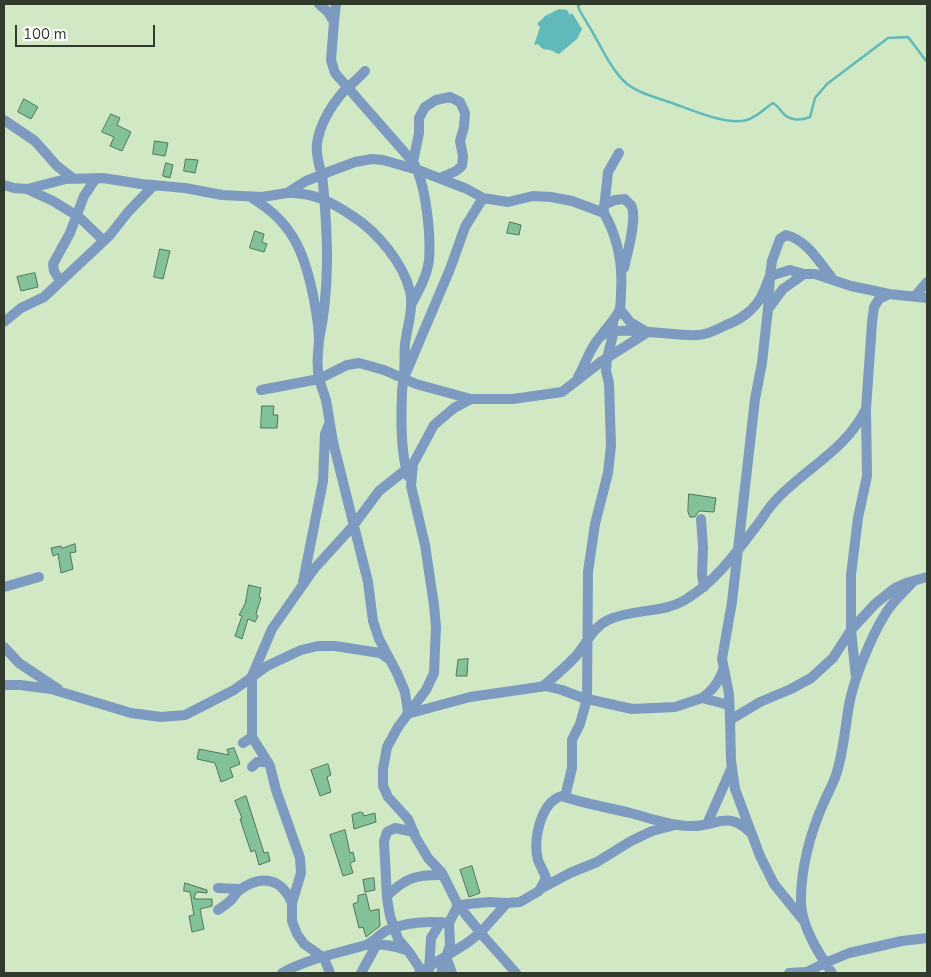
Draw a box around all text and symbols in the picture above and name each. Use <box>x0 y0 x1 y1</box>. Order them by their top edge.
scale bar <box>18 15 158 47</box>
text: 100 m <box>23 24 67 44</box>

